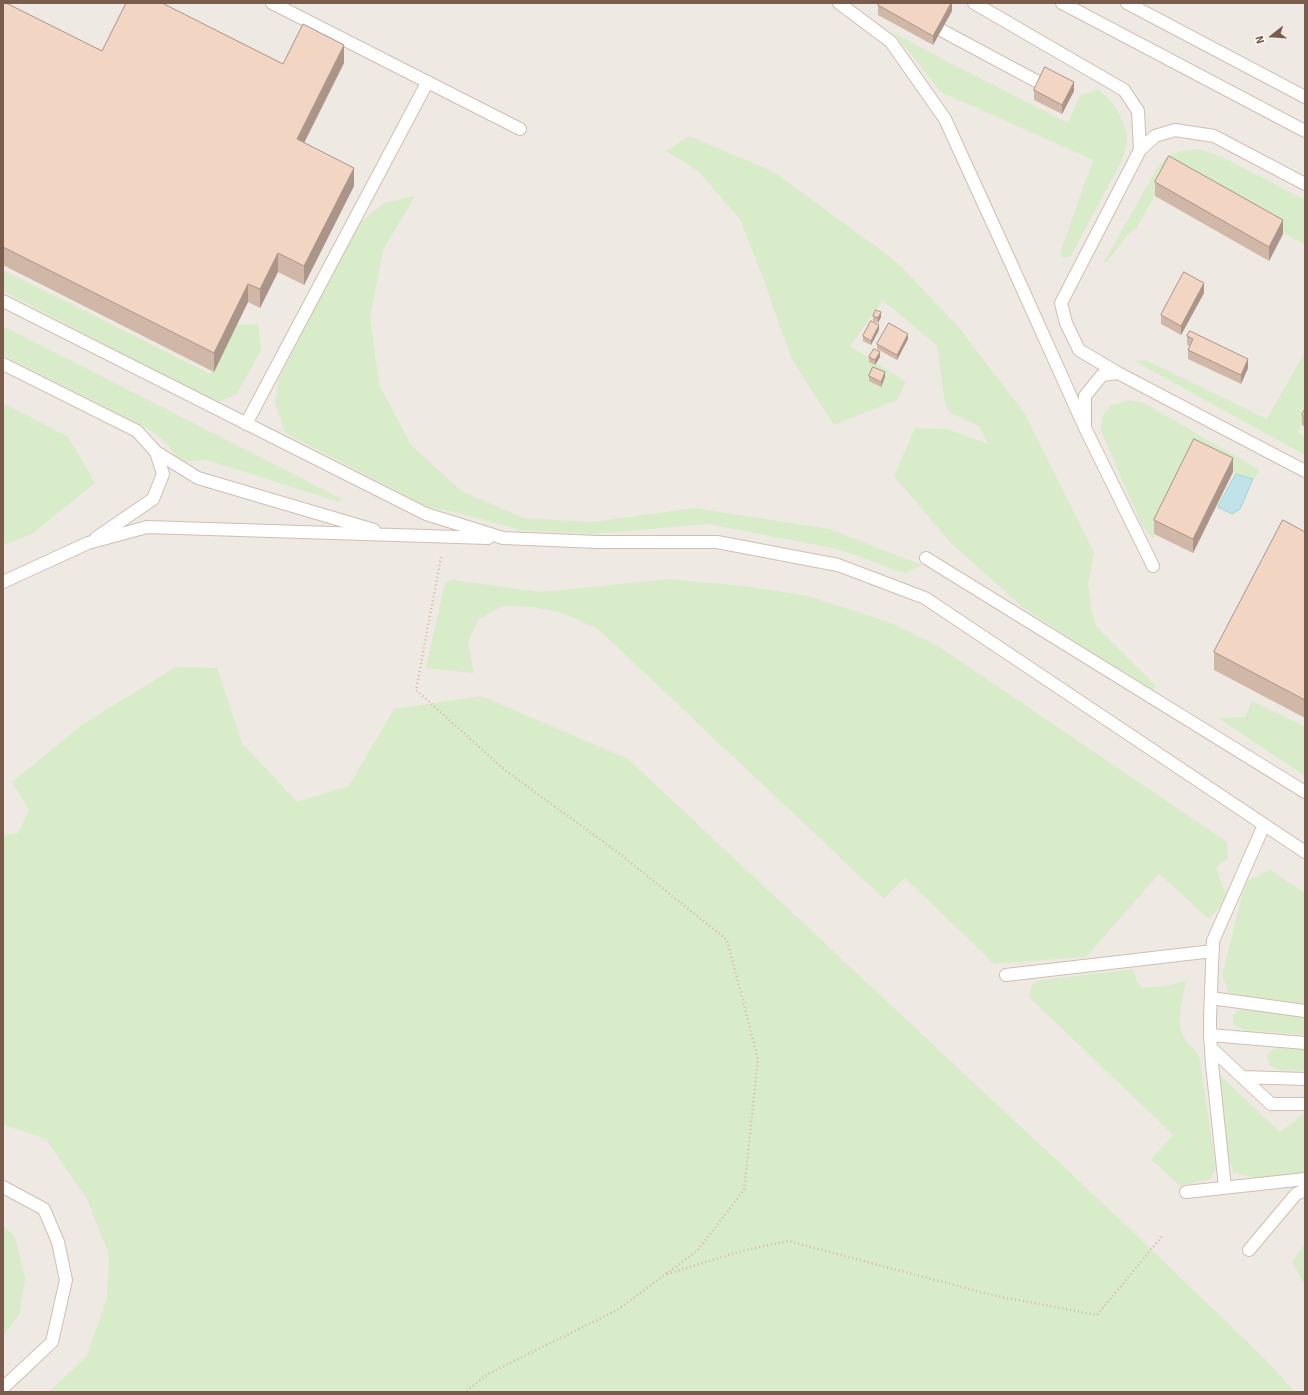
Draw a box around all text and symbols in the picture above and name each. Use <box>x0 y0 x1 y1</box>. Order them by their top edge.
north arrow <box>1252 16 1292 56</box>
text: N <box>1253 34 1267 45</box>

